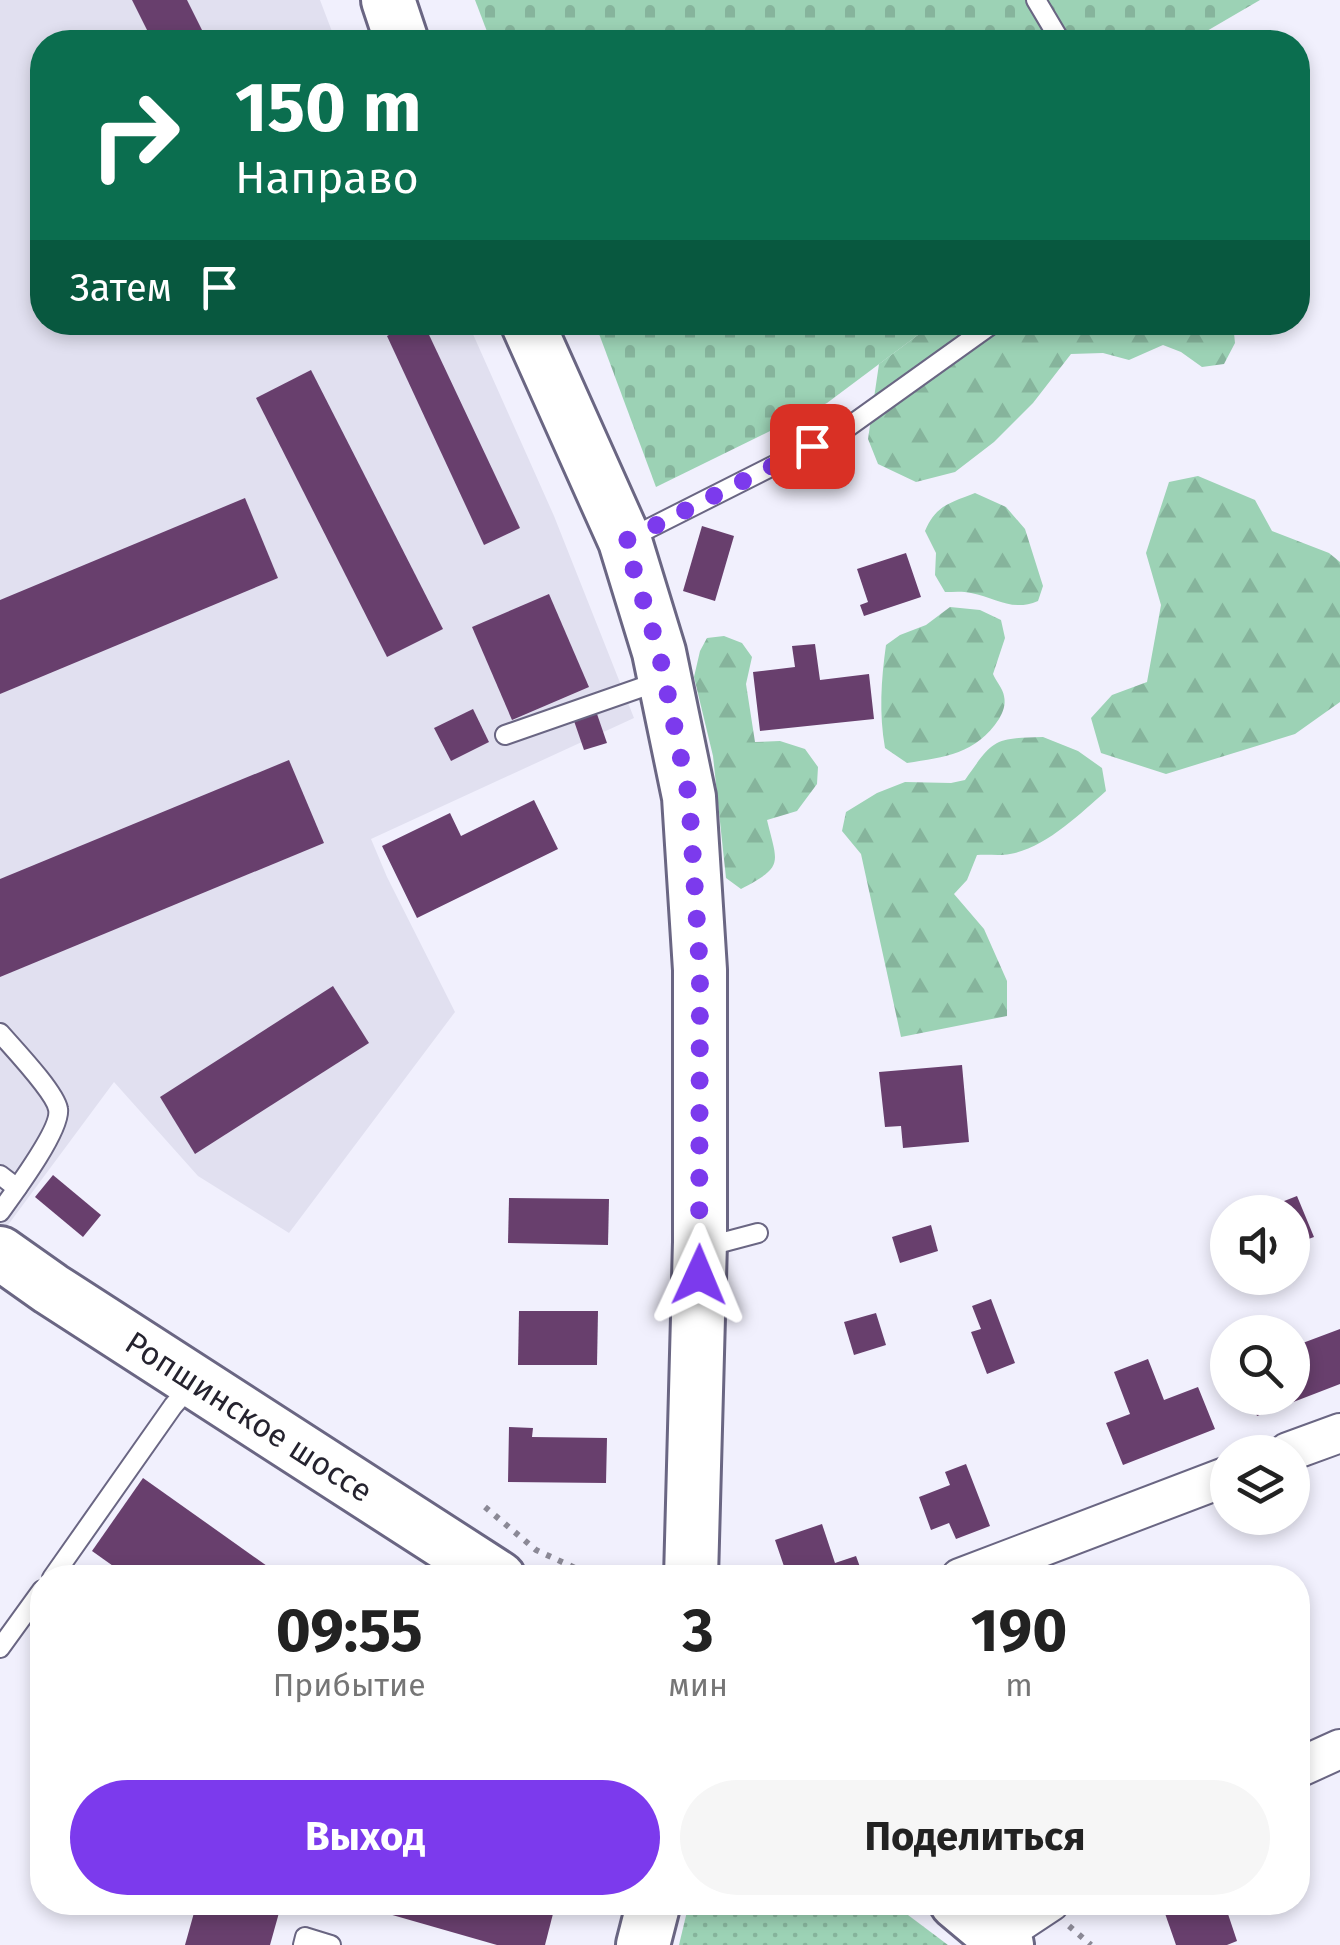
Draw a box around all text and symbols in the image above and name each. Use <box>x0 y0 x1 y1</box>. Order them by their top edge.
text: 150 m <box>235 66 422 150</box>
icon: right <box>70 70 200 200</box>
text: Направо <box>235 151 419 205</box>
icon: arrive <box>192 260 247 315</box>
text: Затем <box>70 265 172 311</box>
pin <box>770 404 855 489</box>
icon: arrive <box>785 419 840 474</box>
map controls <box>1210 1195 1310 1535</box>
button: sound <box>1210 1195 1310 1295</box>
position arrow <box>647 1223 751 1327</box>
button: search <box>1210 1315 1310 1415</box>
street label: Ропшинское шоссе <box>118 1323 379 1510</box>
button: layers <box>1210 1435 1310 1535</box>
text: 09:55 <box>276 1595 423 1667</box>
text: 3 <box>683 1595 714 1667</box>
text: 190 <box>971 1595 1067 1667</box>
text: Прибытие <box>273 1666 426 1704</box>
text: мин <box>668 1666 728 1704</box>
text: m <box>1005 1666 1033 1704</box>
button: Выход <box>70 1780 660 1895</box>
button: Поделиться <box>680 1780 1270 1895</box>

